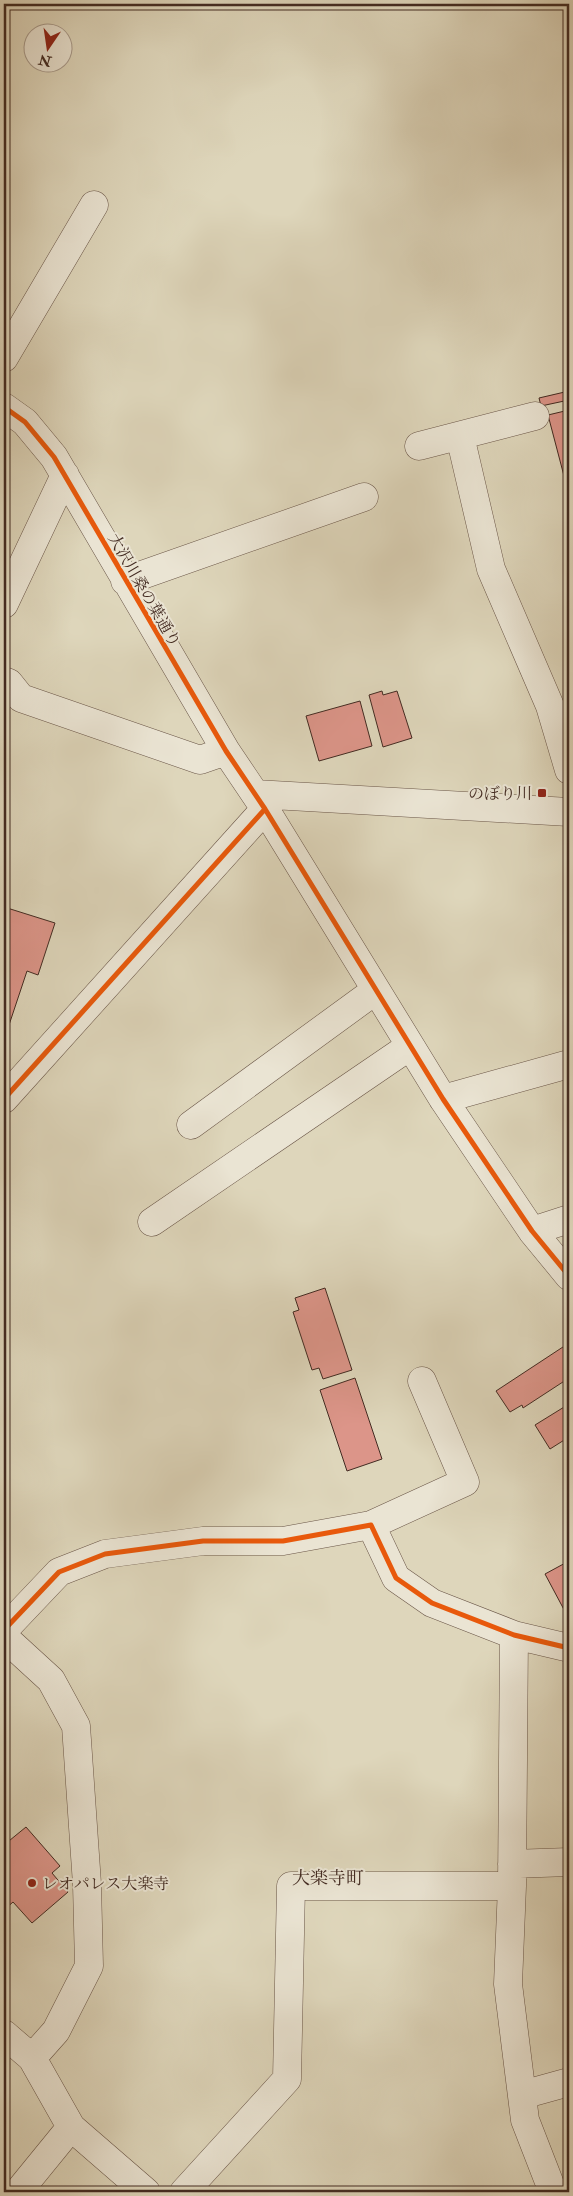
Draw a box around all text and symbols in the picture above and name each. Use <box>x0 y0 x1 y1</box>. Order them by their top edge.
north arrow <box>22 22 72 72</box>
text: N <box>37 50 54 70</box>
street label: 大沢川桑の葉通り <box>103 530 185 651</box>
place label: のぼり川 <box>468 784 532 804</box>
marker: のぼり川 <box>536 787 548 799</box>
district label: 大楽寺町 <box>292 1867 364 1890</box>
place label: レオパレス大楽寺 <box>42 1874 169 1894</box>
marker: レオパレス大楽寺 <box>26 1877 38 1889</box>

